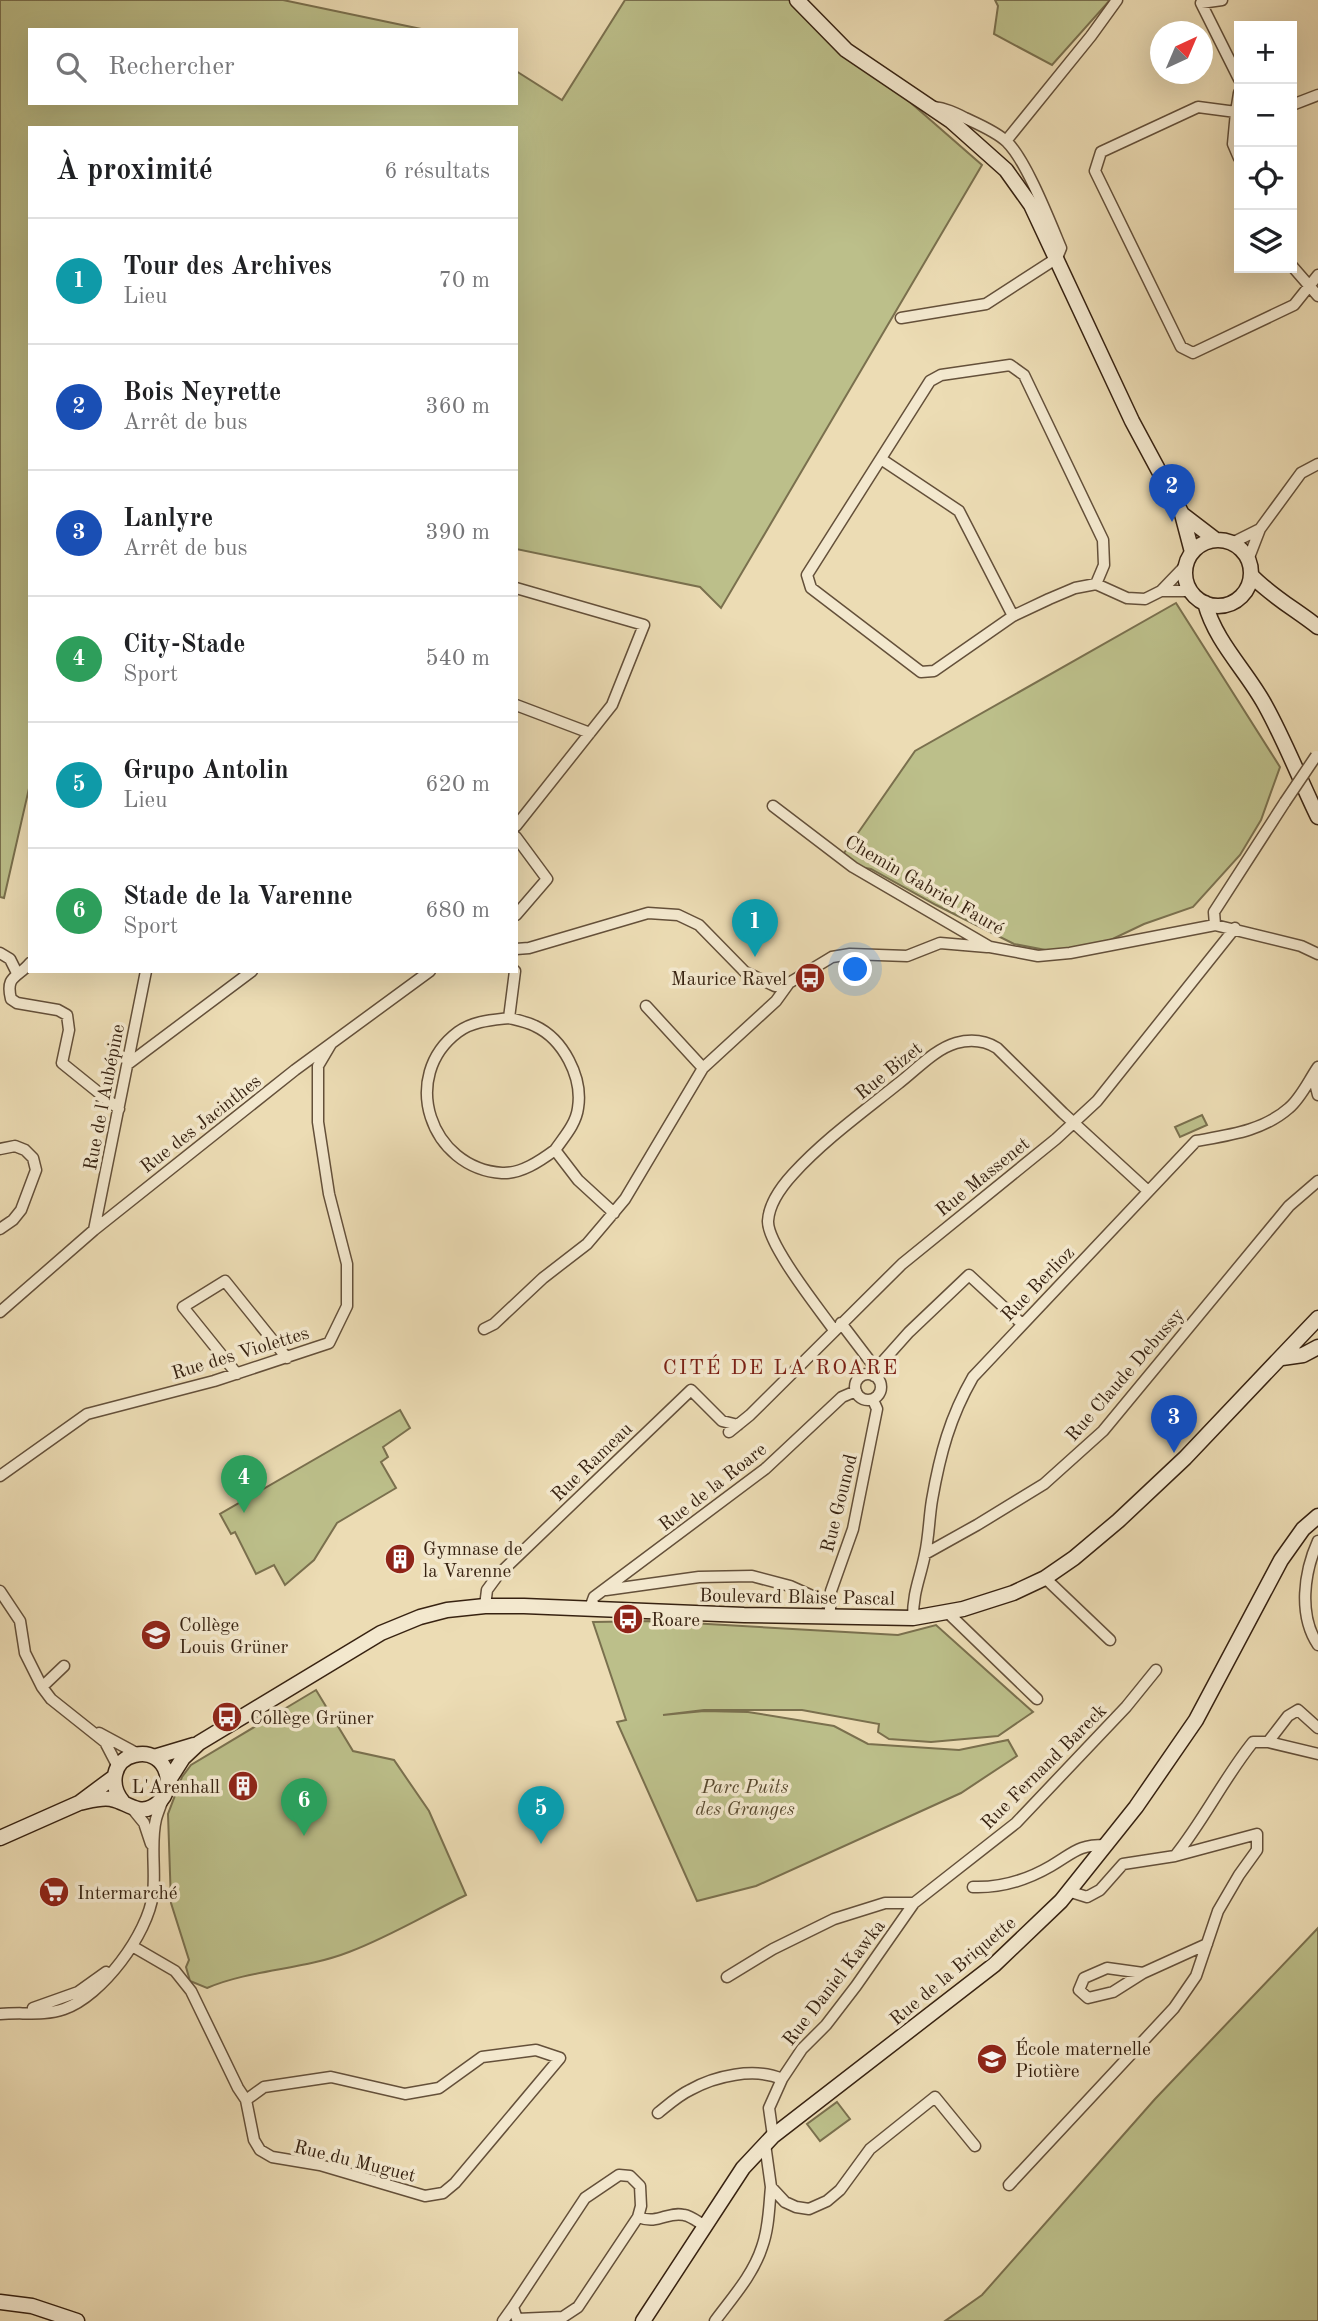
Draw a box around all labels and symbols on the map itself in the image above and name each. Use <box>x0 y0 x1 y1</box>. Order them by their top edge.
north arrow <box>1150 21 1213 84</box>
pin: 2 <box>1149 464 1195 522</box>
street label: Chemin Gabriel Fauré <box>841 833 1007 939</box>
pin: 1 <box>732 899 778 957</box>
your location <box>838 952 872 986</box>
bus stop icon: Maurice Ravel <box>793 961 827 995</box>
place label: Maurice Ravel <box>671 971 787 990</box>
street label: Rue de l'Aubépine <box>82 1023 129 1172</box>
street label: Rue Bizet <box>853 1039 927 1104</box>
street label: Rue des Jacinthes <box>138 1072 265 1178</box>
street label: Rue Massenet <box>933 1135 1034 1221</box>
street label: Rue Berlioz <box>999 1244 1079 1326</box>
street label: Rue Claude Debussy <box>1063 1306 1189 1446</box>
street label: Rue des Violettes <box>170 1324 312 1384</box>
district label: CITÉ DE LA ROARE <box>663 1354 899 1379</box>
pin: 3 <box>1151 1395 1197 1453</box>
street label: Rue Rameau <box>549 1420 637 1506</box>
street label: Rue de la Roare <box>656 1440 771 1536</box>
street label: Rue Gounod <box>819 1452 862 1555</box>
pin: 4 <box>221 1455 267 1513</box>
place label: Gymnase de la Varenne <box>423 1541 522 1582</box>
building icon: Gymnase de la Varenne <box>383 1542 417 1576</box>
street label: Boulevard Blaise Pascal <box>699 1587 895 1610</box>
bus stop icon: Roare <box>611 1602 645 1636</box>
place label: Roare <box>651 1612 700 1631</box>
place label: Collège Louis Grüner <box>179 1617 289 1658</box>
school or university icon: Collège Louis Grüner <box>139 1618 173 1652</box>
bus stop icon: Collège Grüner <box>210 1700 244 1734</box>
street label: Rue Fernand Bareck <box>979 1702 1111 1834</box>
place label: Collège Grüner <box>250 1710 374 1729</box>
building icon: L'Arenhall <box>226 1769 260 1803</box>
pin: 6 <box>281 1778 327 1836</box>
place label: L'Arenhall <box>131 1779 220 1798</box>
park label: Parc Puits des Granges <box>695 1779 795 1820</box>
pin: 5 <box>518 1786 564 1844</box>
supermarket icon: Intermarché <box>37 1875 71 1909</box>
place label: Intermarché <box>77 1885 178 1904</box>
street label: Rue de la Briquette <box>887 1914 1020 2030</box>
street label: Rue Daniel Kawka <box>780 1917 890 2050</box>
place label: École maternelle Piotière <box>1015 2037 1151 2082</box>
school or university icon: École maternelle Piotière <box>975 2042 1009 2076</box>
street label: Rue du Muguet <box>291 2138 417 2187</box>

